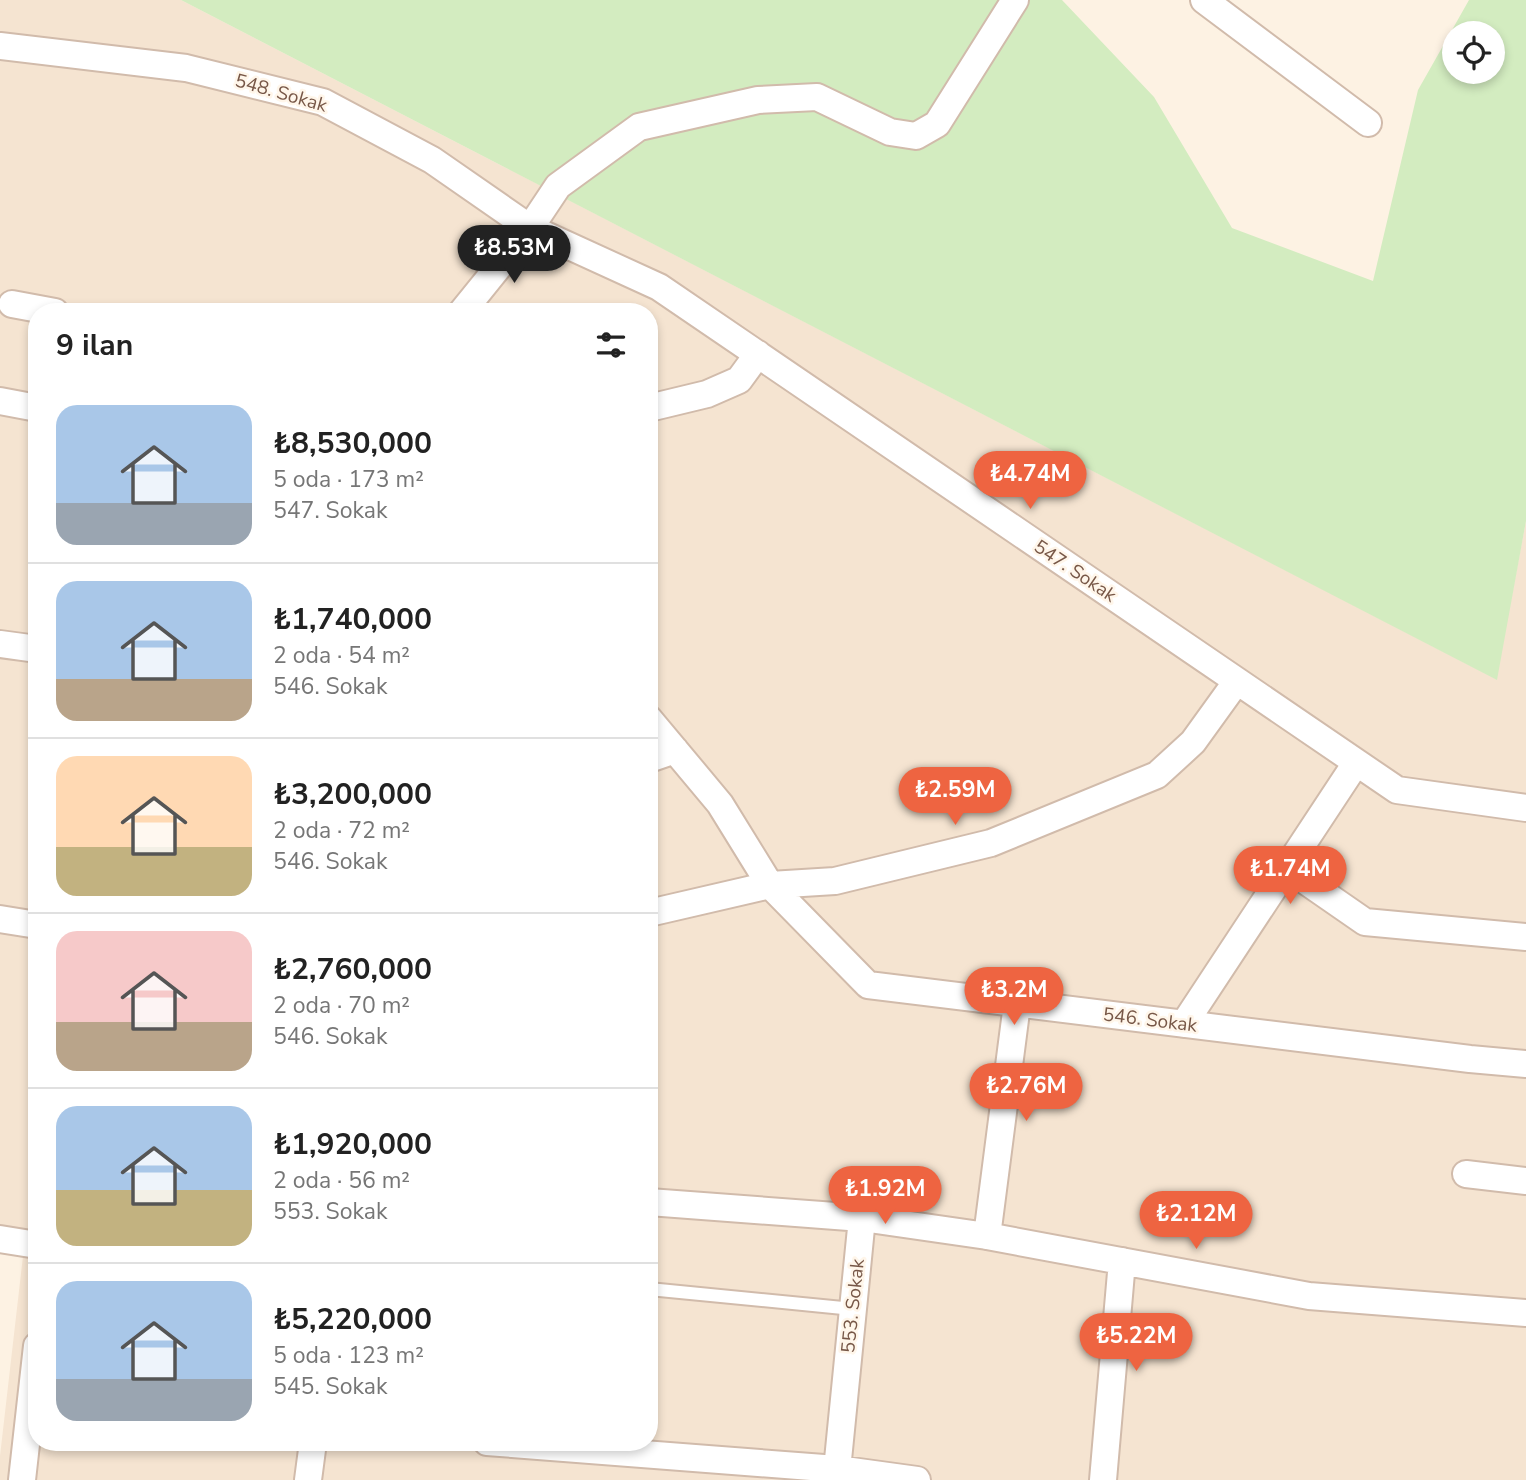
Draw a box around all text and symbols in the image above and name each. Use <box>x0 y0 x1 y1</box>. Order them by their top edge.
map controls <box>1442 21 1505 84</box>
button: locate <box>1442 21 1505 84</box>
street label: 548. Sokak <box>232 67 331 119</box>
pin: ₺8.53M <box>457 226 571 285</box>
text: ₺8.53M <box>474 232 554 263</box>
text: 9 ilan <box>56 325 133 366</box>
icon: filters <box>592 326 630 364</box>
text: ₺8,530,000 <box>273 423 432 464</box>
icon: home <box>112 433 196 517</box>
pin: ₺4.74M <box>973 452 1087 511</box>
text: ₺4.74M <box>990 458 1070 489</box>
text: 5 oda · 173 m² <box>273 464 424 495</box>
text: 547. Sokak <box>273 495 388 526</box>
street label: 547. Sokak <box>1029 534 1122 609</box>
text: ₺1,740,000 <box>273 599 432 640</box>
icon: home <box>112 609 196 693</box>
text: 2 oda · 54 m² <box>273 640 410 671</box>
text: 546. Sokak <box>273 671 388 702</box>
pin: ₺2.59M <box>898 768 1012 827</box>
text: ₺3,200,000 <box>273 774 432 815</box>
text: ₺2.59M <box>915 774 995 805</box>
icon: home <box>112 784 196 868</box>
text: 2 oda · 72 m² <box>273 815 410 846</box>
text: 546. Sokak <box>273 846 388 877</box>
pin: ₺1.74M <box>1233 846 1347 906</box>
text: ₺1.74M <box>1250 853 1330 884</box>
text: ₺2,760,000 <box>273 949 432 990</box>
icon: home <box>112 959 196 1043</box>
pin: ₺3.2M <box>965 968 1063 1027</box>
text: ₺3.2M <box>980 974 1048 1005</box>
text: 2 oda · 70 m² <box>273 990 410 1021</box>
street label: 546. Sokak <box>1101 1001 1199 1039</box>
text: 546. Sokak <box>273 1021 388 1052</box>
pin: ₺2.76M <box>969 1064 1083 1123</box>
text: ₺2.76M <box>986 1070 1066 1101</box>
text: ₺1,920,000 <box>273 1124 432 1165</box>
icon: home <box>112 1134 196 1218</box>
text: 2 oda · 56 m² <box>273 1165 410 1196</box>
pin: ₺1.92M <box>828 1166 942 1226</box>
text: ₺1.92M <box>845 1173 925 1204</box>
pin: ₺2.12M <box>1139 1192 1253 1251</box>
text: 553. Sokak <box>273 1196 388 1227</box>
text: ₺2.12M <box>1156 1198 1236 1229</box>
street label: 553. Sokak <box>835 1257 871 1354</box>
text: ₺5,220,000 <box>273 1299 432 1340</box>
icon: home <box>112 1309 196 1393</box>
pin: ₺5.22M <box>1079 1314 1193 1373</box>
text: ₺5.22M <box>1096 1320 1176 1351</box>
text: 5 oda · 123 m² <box>273 1340 424 1371</box>
text: 545. Sokak <box>273 1371 388 1402</box>

